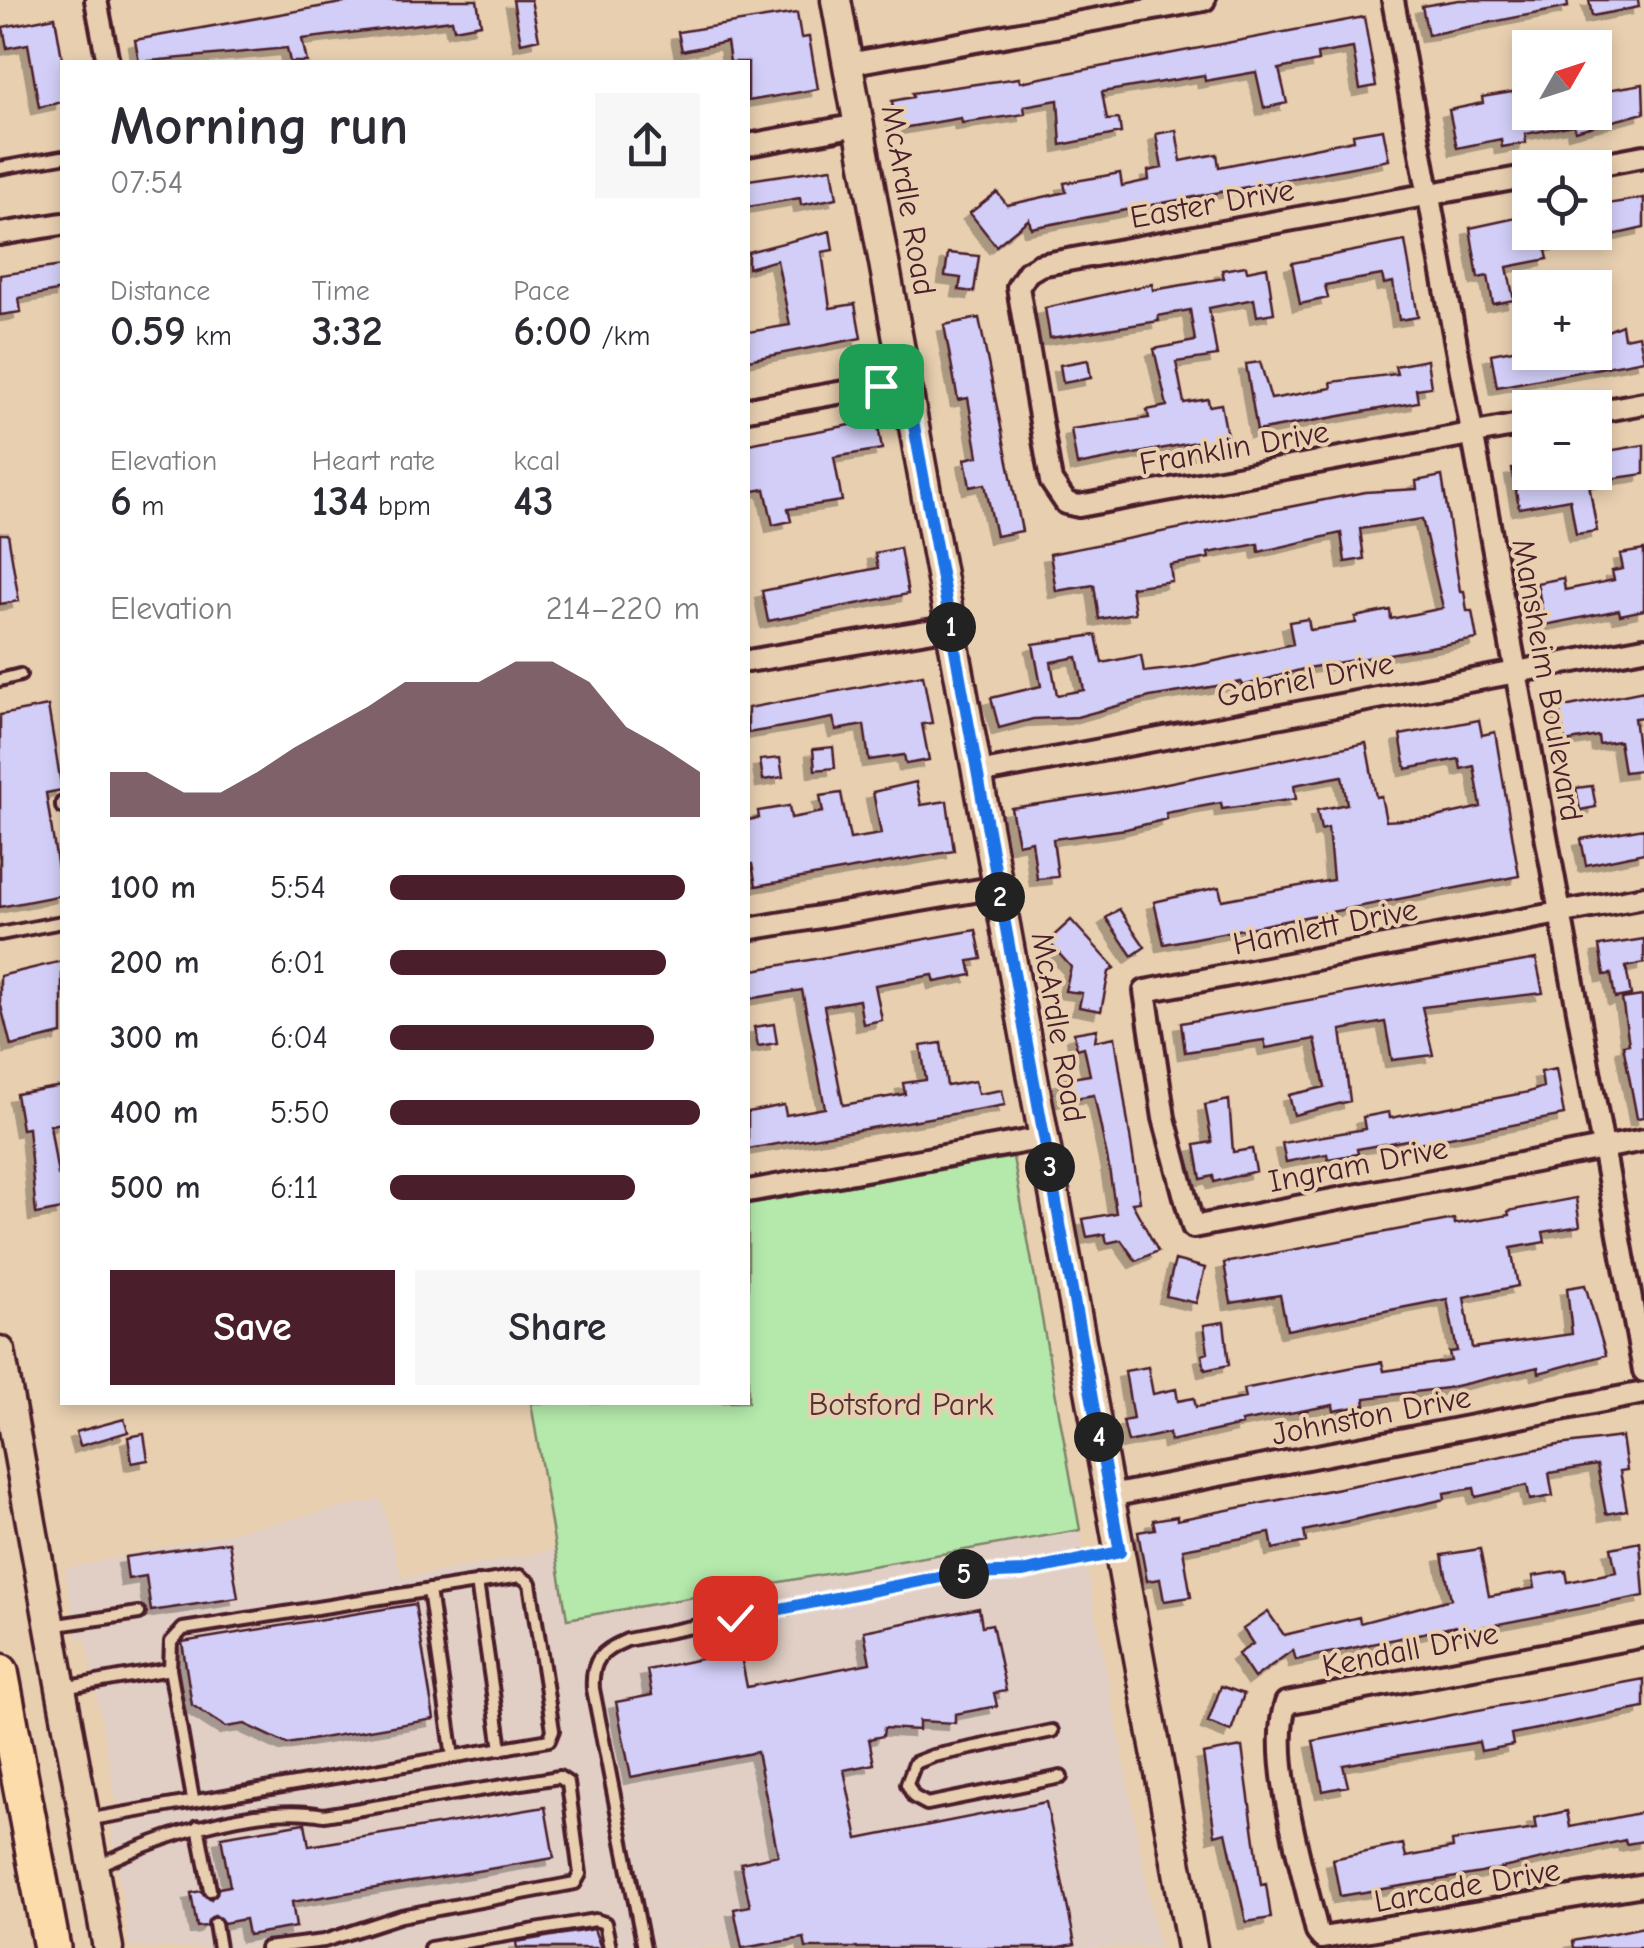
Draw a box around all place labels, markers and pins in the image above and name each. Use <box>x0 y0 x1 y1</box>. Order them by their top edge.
pin <box>839 344 924 429</box>
pin: 1 <box>926 602 976 652</box>
pin: 2 <box>975 872 1025 922</box>
pin: 3 <box>1025 1142 1075 1192</box>
pin: 4 <box>1074 1412 1124 1462</box>
pin: 5 <box>939 1549 989 1599</box>
pin <box>693 1576 778 1661</box>

